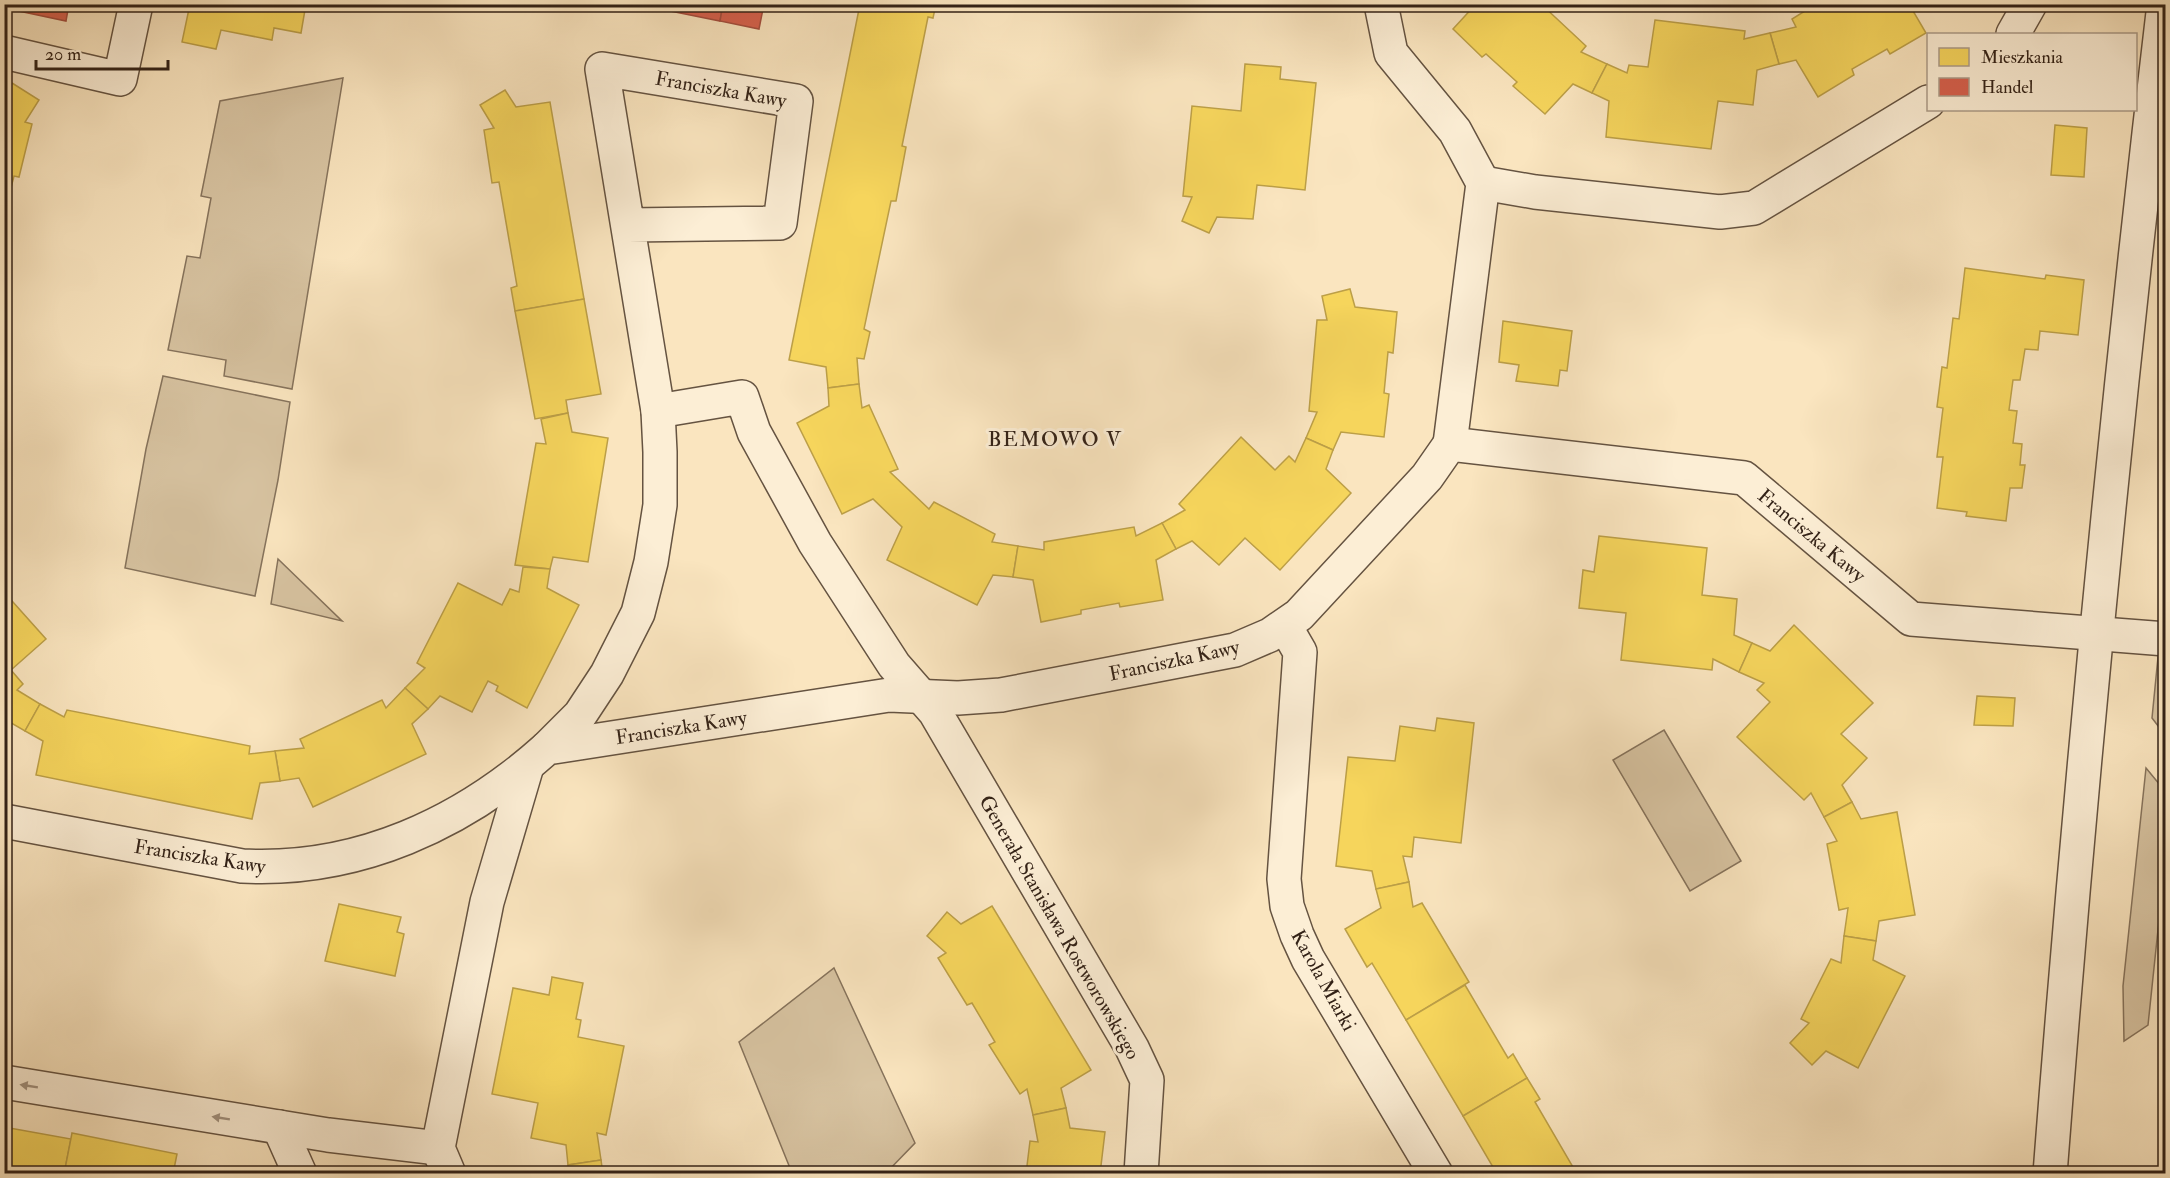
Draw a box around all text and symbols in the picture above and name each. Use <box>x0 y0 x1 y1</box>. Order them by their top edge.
scale bar <box>36 33 168 71</box>
legend <box>1927 33 2137 111</box>
text: 20 m <box>45 43 81 66</box>
text: Mieszkania <box>1981 46 2063 69</box>
street label: Franciszka Kawy <box>653 66 790 114</box>
text: Handel <box>1981 76 2034 99</box>
district label: BEMOWO V <box>988 426 1122 453</box>
street label: Franciszka Kawy <box>1753 483 1872 588</box>
street label: Franciszka Kawy <box>1107 634 1243 687</box>
street label: Franciszka Kawy <box>614 705 750 750</box>
street label: Generała Stanisława Rostworowskiego <box>974 791 1146 1064</box>
street label: Franciszka Kawy <box>132 834 269 879</box>
street label: Karola Miarki <box>1286 925 1362 1035</box>
one-way arrow <box>19 1081 38 1090</box>
one-way arrow <box>211 1113 230 1122</box>

